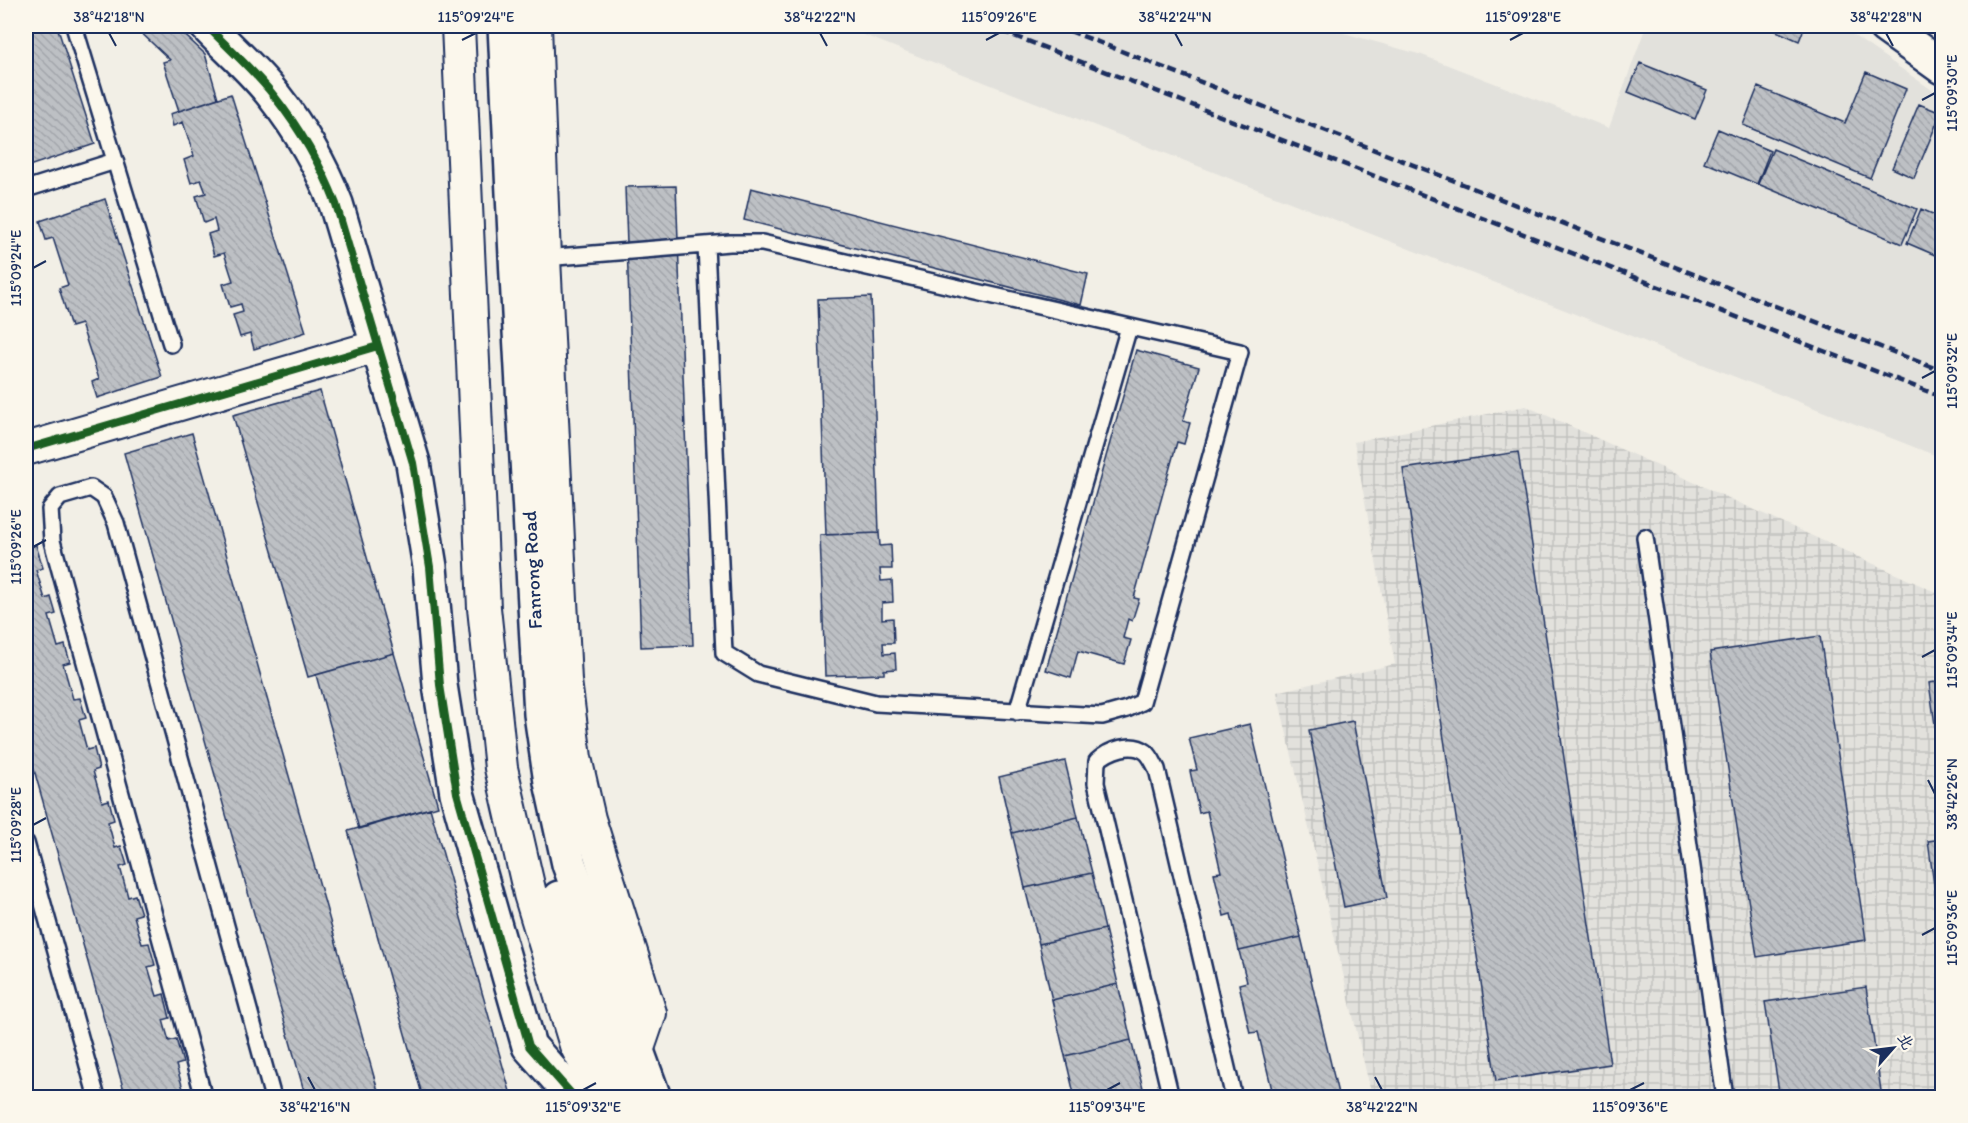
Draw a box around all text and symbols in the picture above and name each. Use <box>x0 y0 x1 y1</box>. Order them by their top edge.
text: 38°42'18"N <box>73 8 145 26</box>
text: 115°09'24"E <box>438 8 514 26</box>
text: 38°42'22"N <box>784 8 856 26</box>
text: 115°09'26"E <box>961 8 1037 26</box>
text: 38°42'24"N <box>1138 8 1212 26</box>
text: 115°09'28"E <box>1485 8 1561 26</box>
text: 38°42'28"N <box>1850 8 1922 26</box>
text: 115°09'30"E <box>1943 54 1961 132</box>
text: 115°09'24"E <box>7 230 25 306</box>
text: 115°09'32"E <box>1943 333 1961 409</box>
text: 115°09'26"E <box>7 509 25 585</box>
street label: Fanrong Road <box>517 510 547 630</box>
text: 115°09'34"E <box>1943 611 1961 689</box>
text: 38°42'26"N <box>1943 758 1961 830</box>
text: 115°09'28"E <box>7 787 25 863</box>
text: 115°09'36"E <box>1943 890 1961 966</box>
north arrow <box>1863 1018 1923 1078</box>
text: 北 <box>1894 1030 1918 1053</box>
text: 38°42'16"N <box>279 1098 351 1116</box>
text: 115°09'32"E <box>545 1098 621 1116</box>
text: 115°09'34"E <box>1068 1098 1146 1116</box>
text: 38°42'22"N <box>1346 1098 1418 1116</box>
text: 115°09'36"E <box>1592 1098 1668 1116</box>

